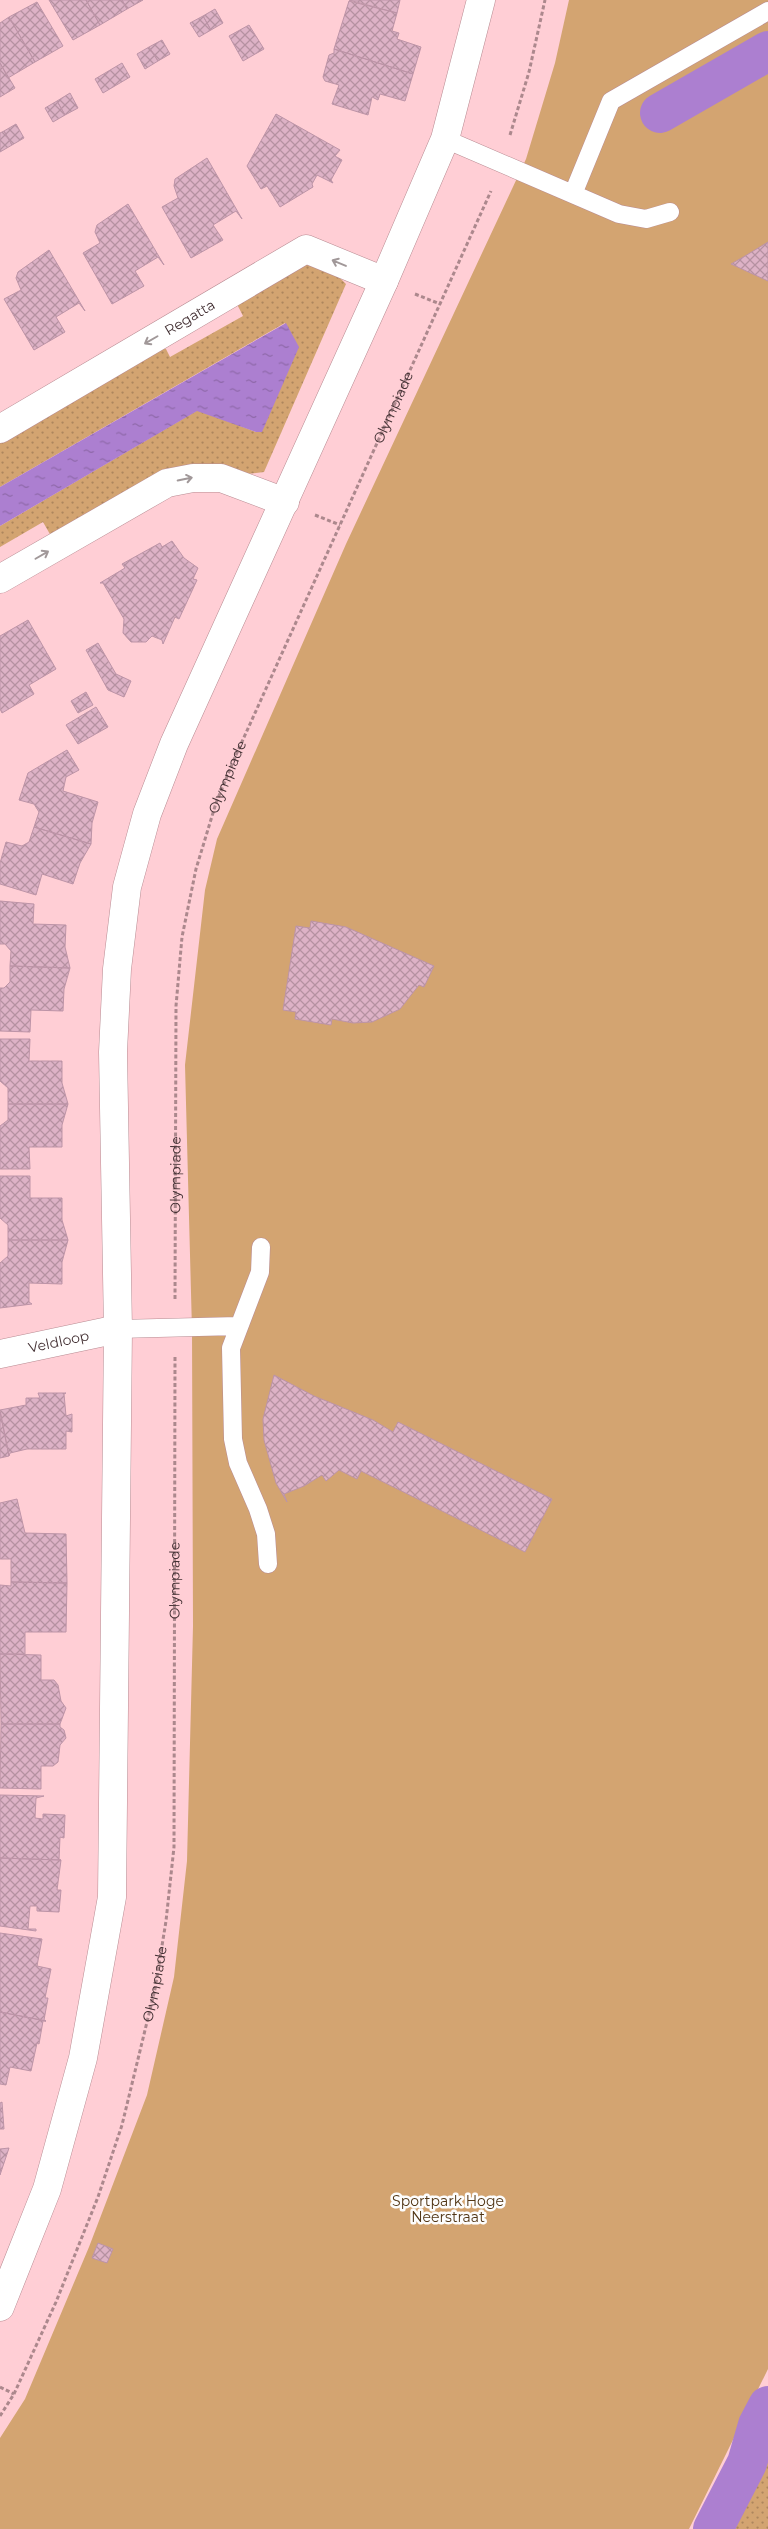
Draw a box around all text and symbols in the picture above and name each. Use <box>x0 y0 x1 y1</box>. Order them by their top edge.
one-way arrow <box>332 257 347 267</box>
street label: Regatta <box>161 296 218 339</box>
one-way arrow <box>145 335 159 345</box>
street label: Olympiade <box>369 369 417 447</box>
one-way arrow <box>177 474 193 484</box>
one-way arrow <box>35 550 50 560</box>
street label: Olympiade <box>204 738 250 816</box>
street label: Olympiade <box>166 1136 185 1214</box>
street label: Veldloop <box>27 1326 91 1357</box>
street label: Olympiade <box>165 1542 184 1619</box>
street label: Olympiade <box>138 1945 171 2024</box>
park label: Sportpark Hoge Neerstraat <box>392 2192 504 2226</box>

